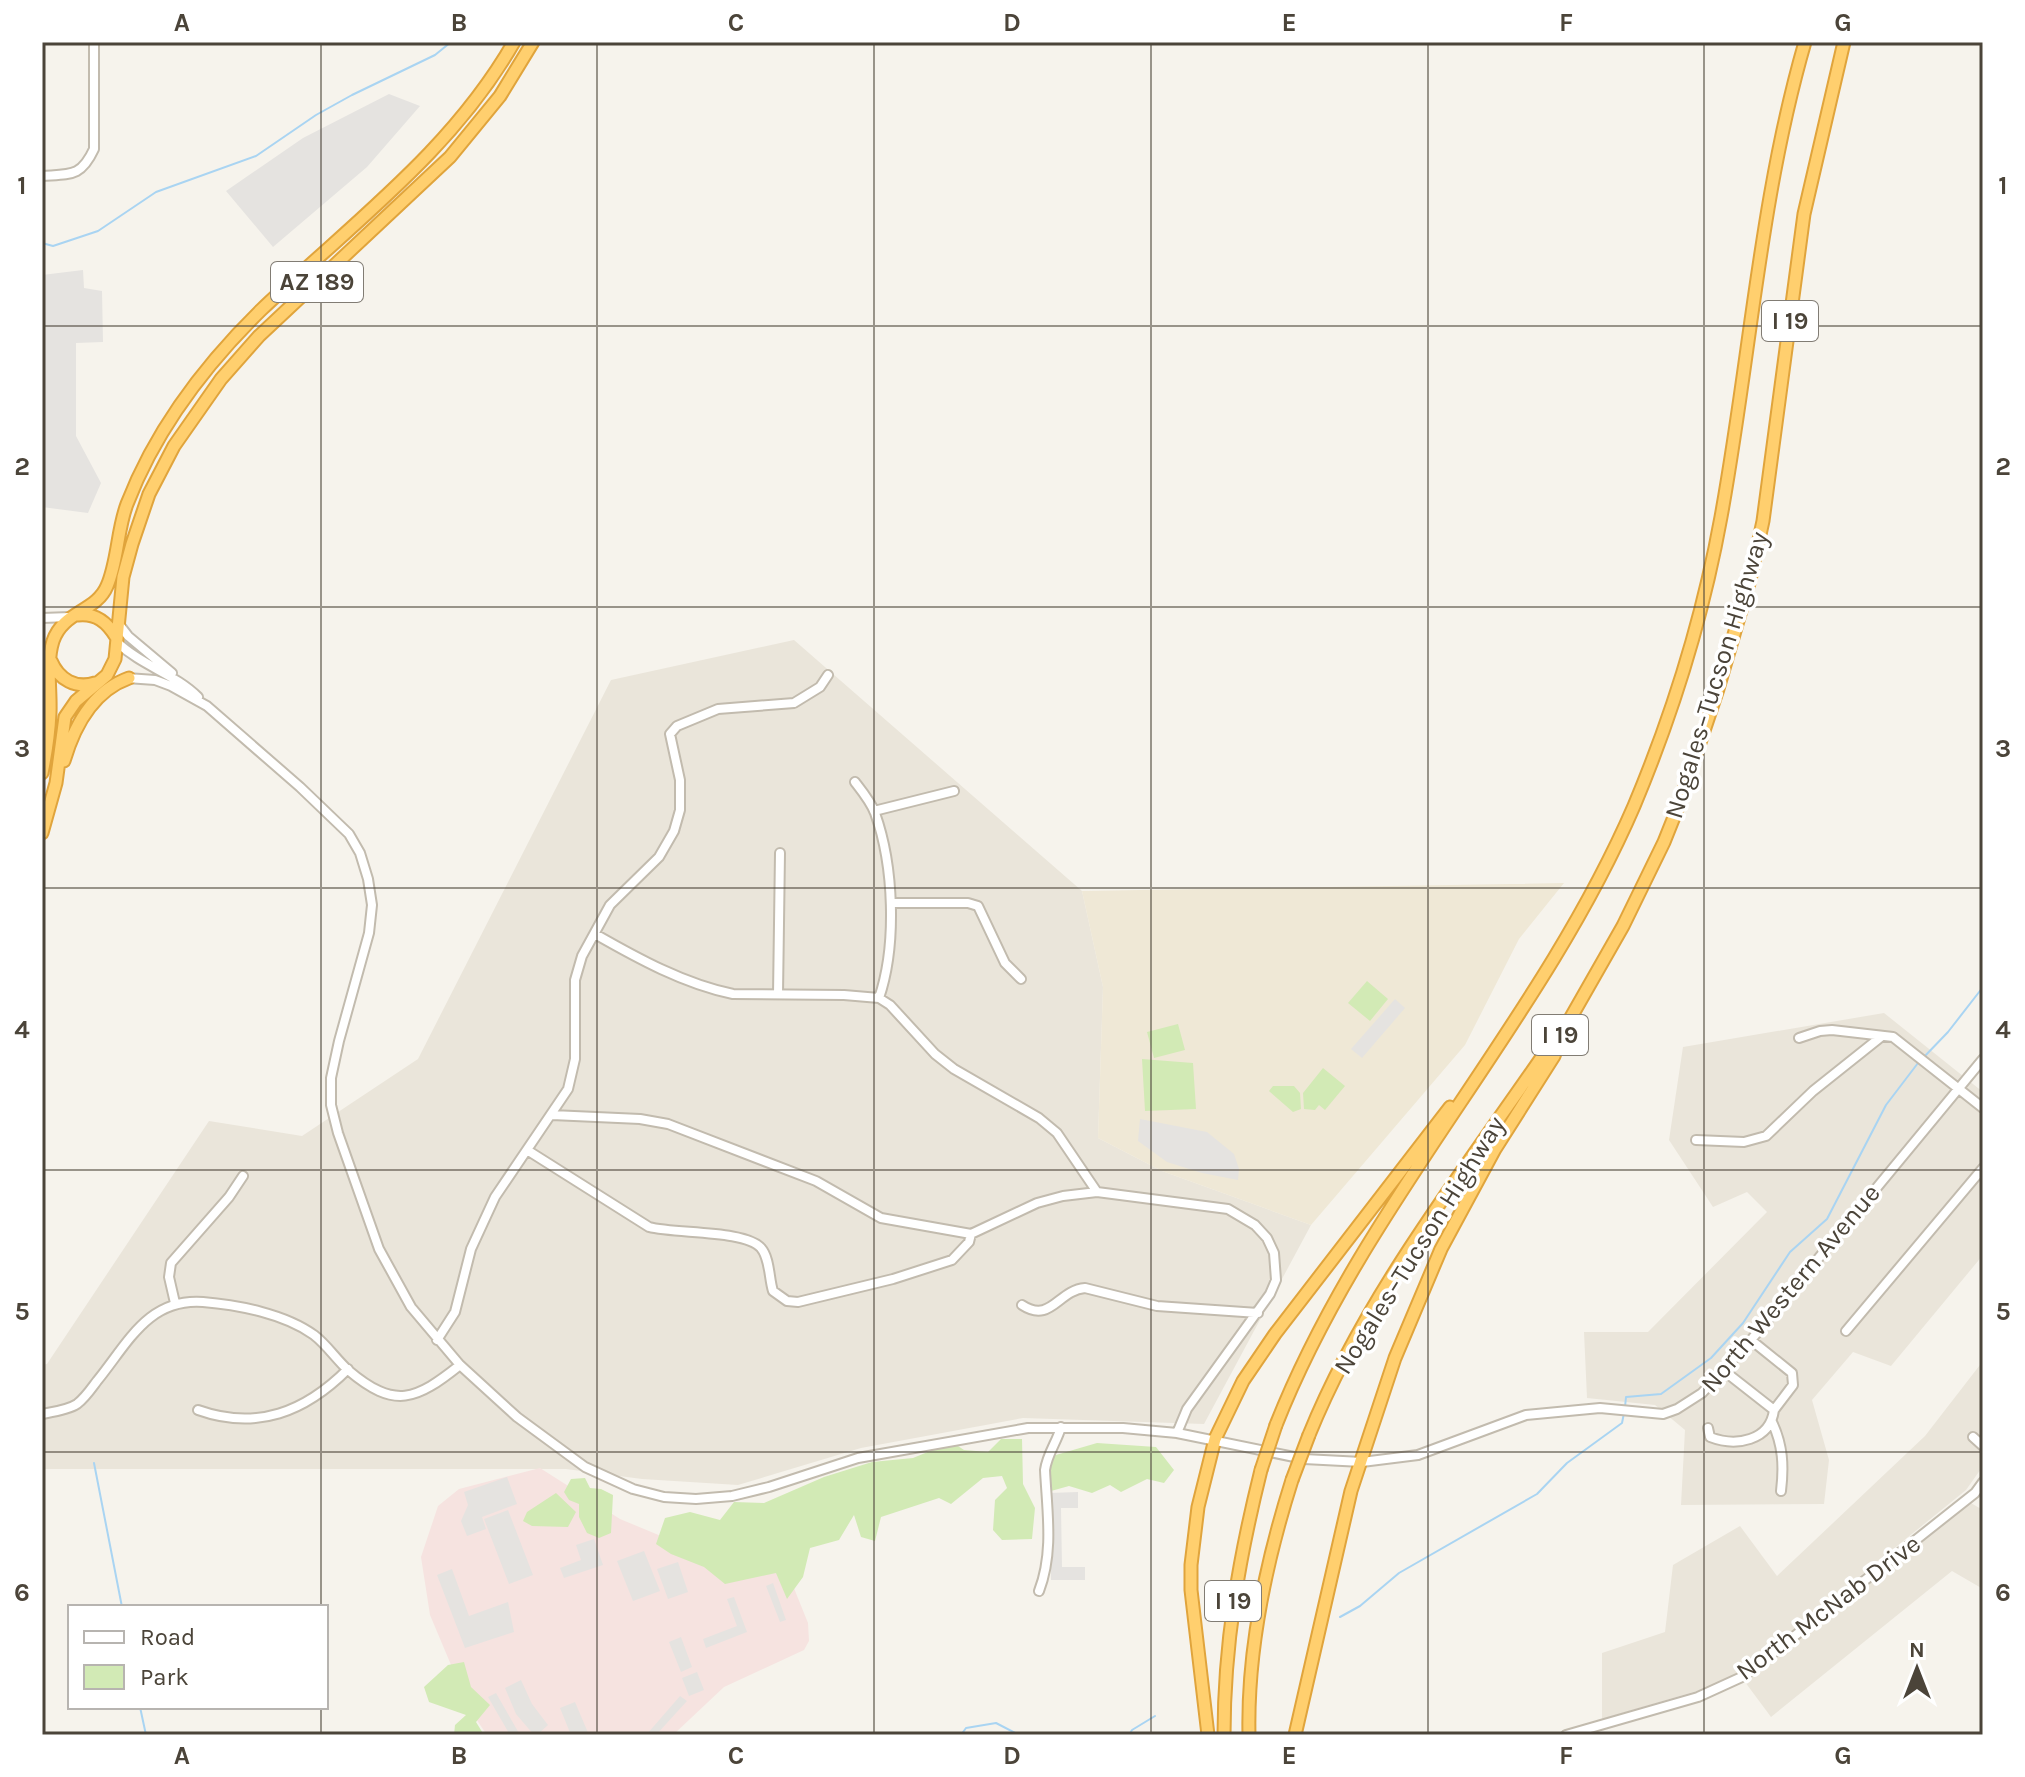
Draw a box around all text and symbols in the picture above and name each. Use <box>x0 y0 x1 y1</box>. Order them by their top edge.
text: A <box>174 7 190 38</box>
text: B <box>451 7 467 38</box>
text: C <box>728 7 744 38</box>
text: D <box>1003 7 1021 38</box>
text: E <box>1281 7 1297 38</box>
text: F <box>1559 7 1573 38</box>
text: G <box>1834 7 1852 38</box>
text: 1 <box>17 170 27 201</box>
text: 1 <box>1998 170 2008 201</box>
road number: AZ 189 <box>271 262 363 302</box>
road number: I 19 <box>1762 301 1818 341</box>
text: 2 <box>14 451 30 482</box>
text: 2 <box>1995 451 2011 482</box>
street label: Nogales–Tucson Highway <box>1658 528 1775 822</box>
text: 3 <box>14 733 30 764</box>
text: 3 <box>1995 733 2011 764</box>
text: 4 <box>14 1014 30 1045</box>
text: 4 <box>1995 1014 2011 1045</box>
road number: I 19 <box>1532 1015 1588 1055</box>
street label: Nogales–Tucson Highway <box>1327 1111 1512 1380</box>
street label: North Western Avenue <box>1694 1178 1887 1399</box>
text: 5 <box>14 1296 30 1327</box>
text: 5 <box>1995 1296 2011 1327</box>
street label: North McNab Drive <box>1730 1527 1926 1687</box>
text: 6 <box>14 1577 30 1608</box>
text: 6 <box>1995 1577 2011 1608</box>
road number: I 19 <box>1205 1581 1261 1621</box>
legend <box>68 1605 328 1709</box>
text: Road <box>140 1623 195 1651</box>
north arrow <box>1877 1629 1957 1709</box>
text: Park <box>140 1663 189 1691</box>
text: A <box>174 1740 190 1771</box>
text: B <box>451 1740 467 1771</box>
text: C <box>728 1740 744 1771</box>
text: D <box>1003 1740 1021 1771</box>
text: E <box>1281 1740 1297 1771</box>
text: F <box>1559 1740 1573 1771</box>
text: G <box>1834 1740 1852 1771</box>

